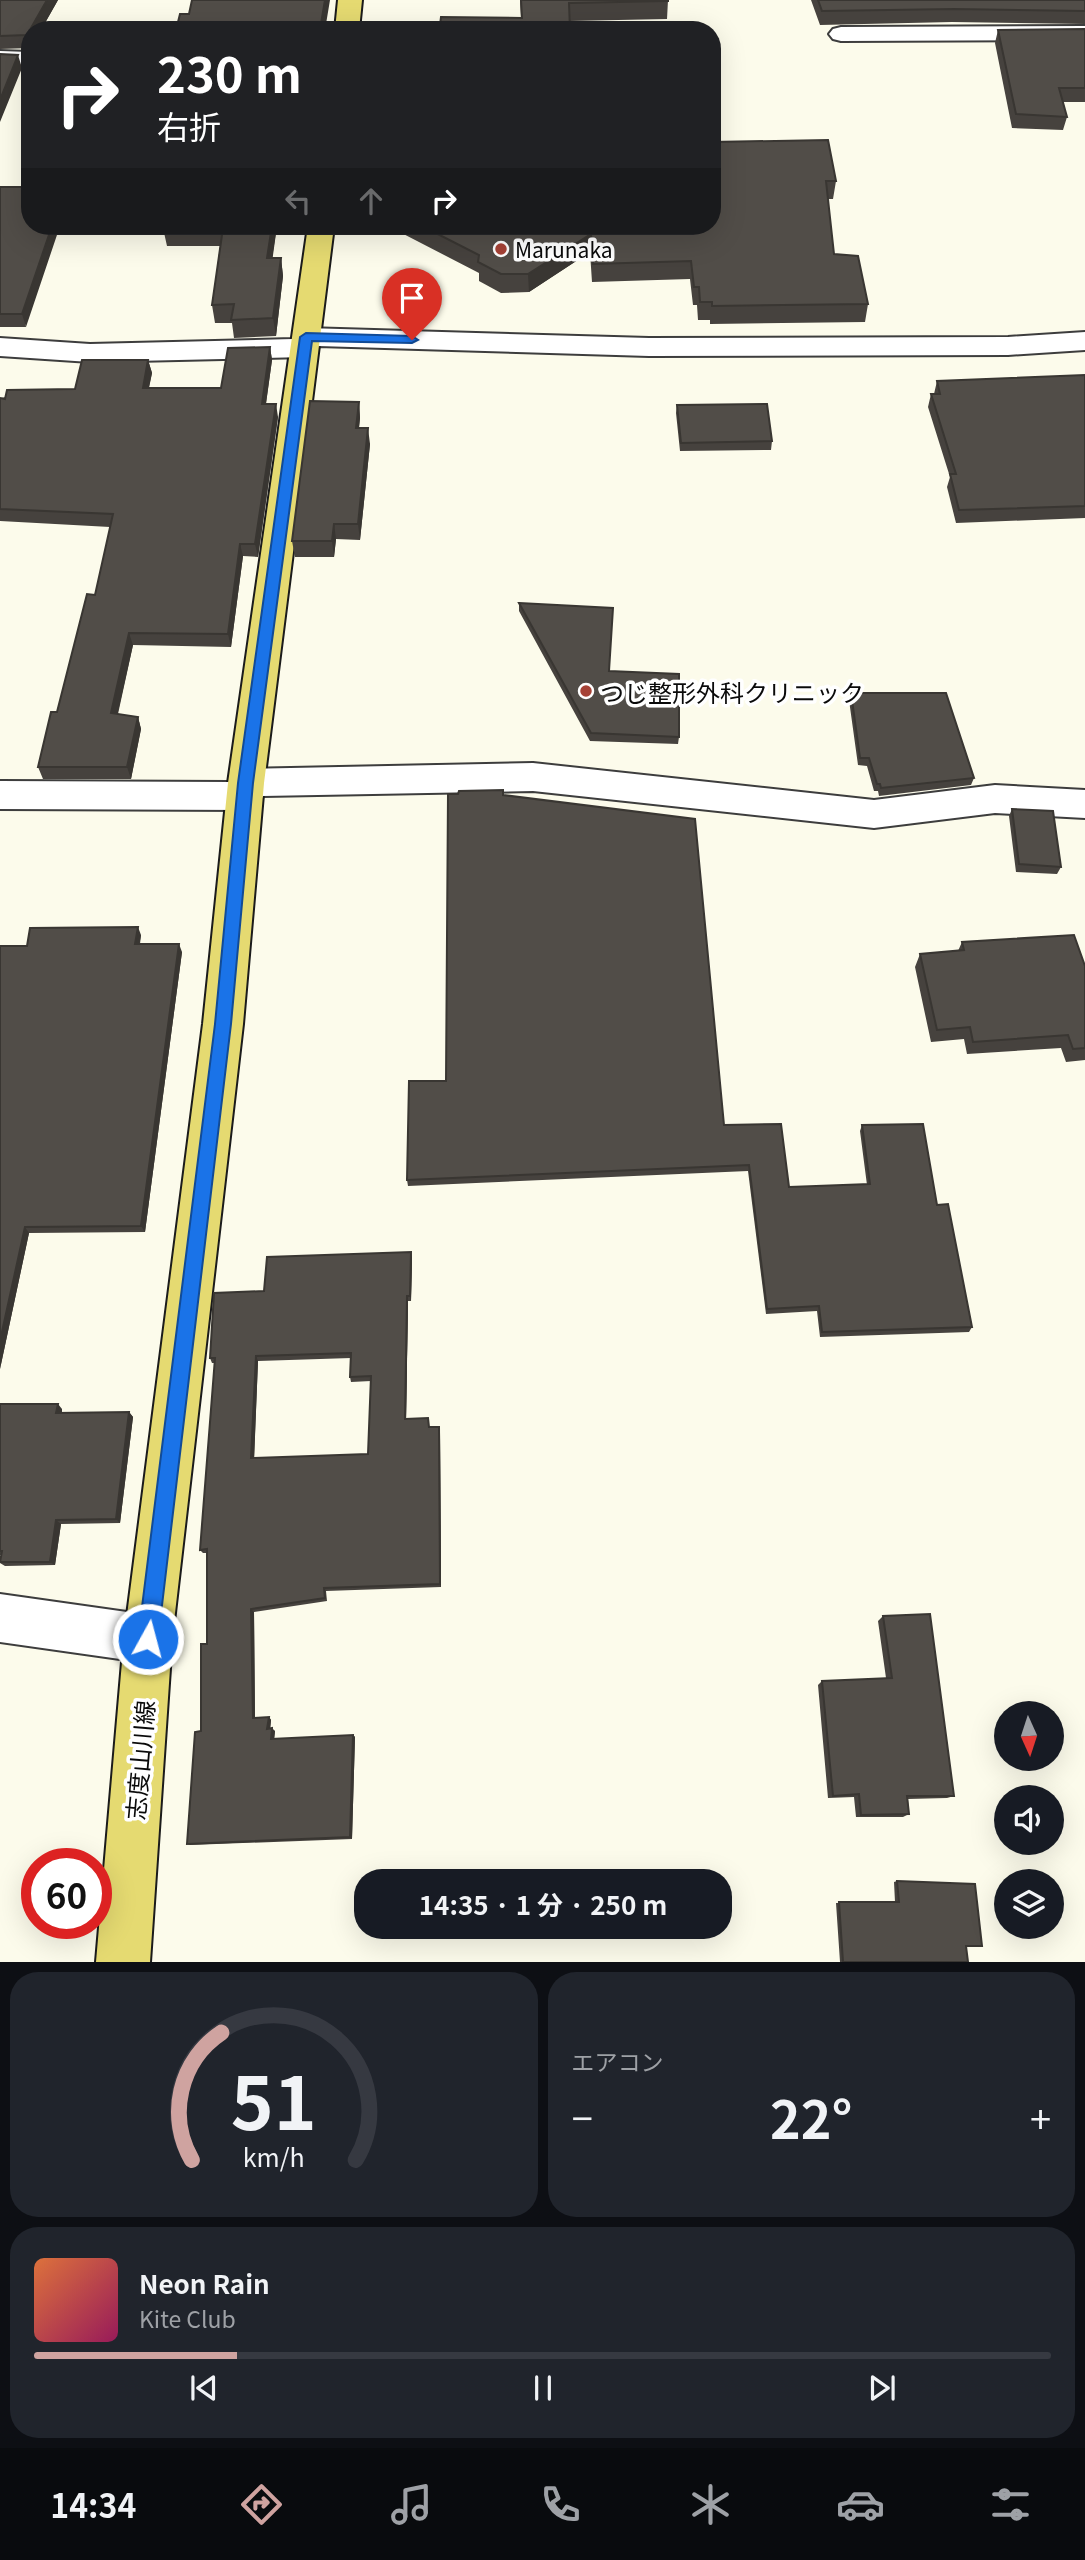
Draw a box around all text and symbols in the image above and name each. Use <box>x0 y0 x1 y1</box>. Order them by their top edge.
text: 230 m <box>157 36 302 107</box>
icon: right <box>42 49 133 140</box>
text: 右折 <box>157 102 221 148</box>
icon: left <box>279 182 317 220</box>
icon: ahead <box>352 182 390 220</box>
icon: right <box>425 182 463 220</box>
place label: Marunaka <box>515 234 613 264</box>
marker: Marunaka <box>493 241 509 257</box>
pin <box>382 268 442 340</box>
icon: arrive <box>393 279 431 317</box>
place label: つじ整形外科クリニック <box>600 674 864 709</box>
marker: つじ整形外科クリニック <box>578 683 594 699</box>
position arrow <box>111 1602 185 1676</box>
street label: 志度山川線 <box>116 1699 162 1821</box>
north arrow <box>994 1701 1064 1771</box>
map controls <box>994 1701 1064 1939</box>
button: sound <box>994 1785 1064 1855</box>
speed limit sign: 60 <box>21 1848 112 1939</box>
button: layers <box>994 1869 1064 1939</box>
text: 14:35 · 1 分 · 250 m <box>419 1885 667 1922</box>
text: エアコン <box>572 2044 664 2078</box>
text: 51 <box>231 2047 317 2152</box>
text: 22° <box>770 2079 852 2154</box>
text: − <box>572 2089 593 2144</box>
text: + <box>1030 2089 1051 2144</box>
text: km/h <box>243 2138 305 2174</box>
text: Neon Rain <box>139 2264 270 2301</box>
text: Kite Club <box>139 2301 236 2335</box>
icon: previous <box>185 2369 223 2407</box>
icon: pause <box>524 2369 562 2407</box>
icon: next <box>863 2369 901 2407</box>
icon: directions <box>237 2480 286 2529</box>
icon: music <box>387 2480 436 2529</box>
icon: phone <box>536 2480 585 2529</box>
icon: climate <box>686 2480 735 2529</box>
icon: car <box>836 2480 885 2529</box>
icon: filters <box>986 2480 1035 2529</box>
text: 14:34 <box>50 2481 136 2527</box>

